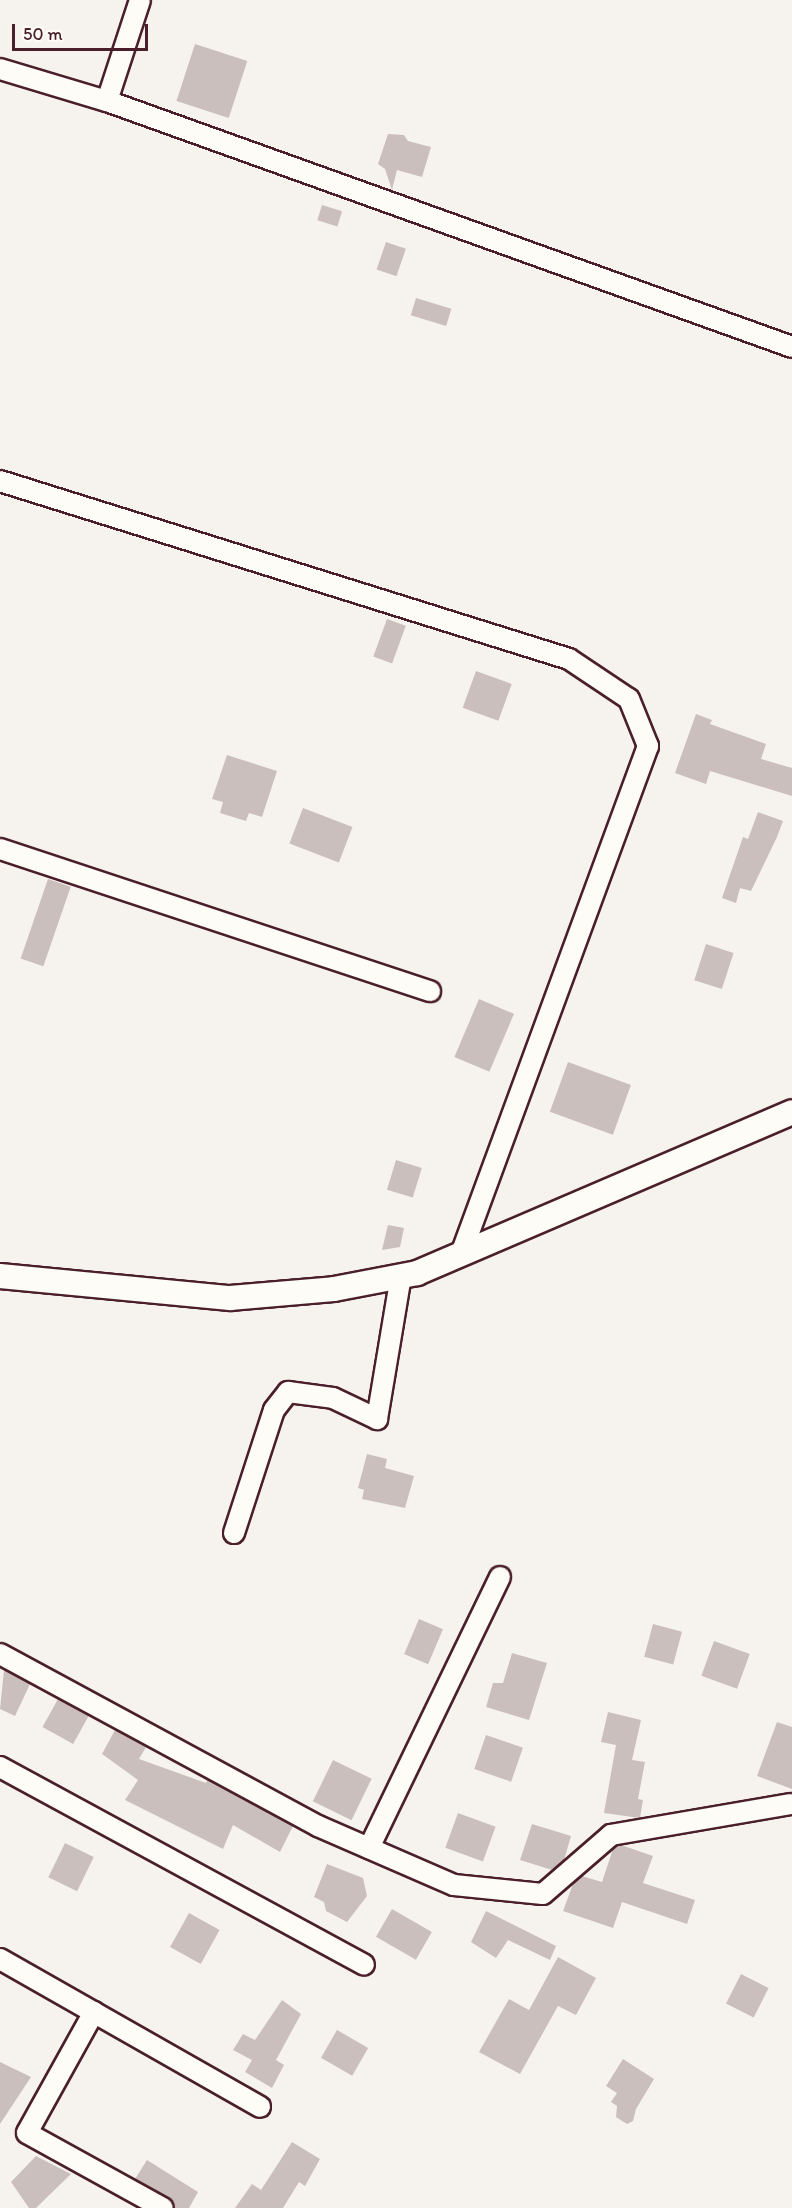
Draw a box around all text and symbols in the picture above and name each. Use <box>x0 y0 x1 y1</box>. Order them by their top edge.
scale bar <box>15 12 152 50</box>
text: 50 m <box>23 23 63 45</box>

